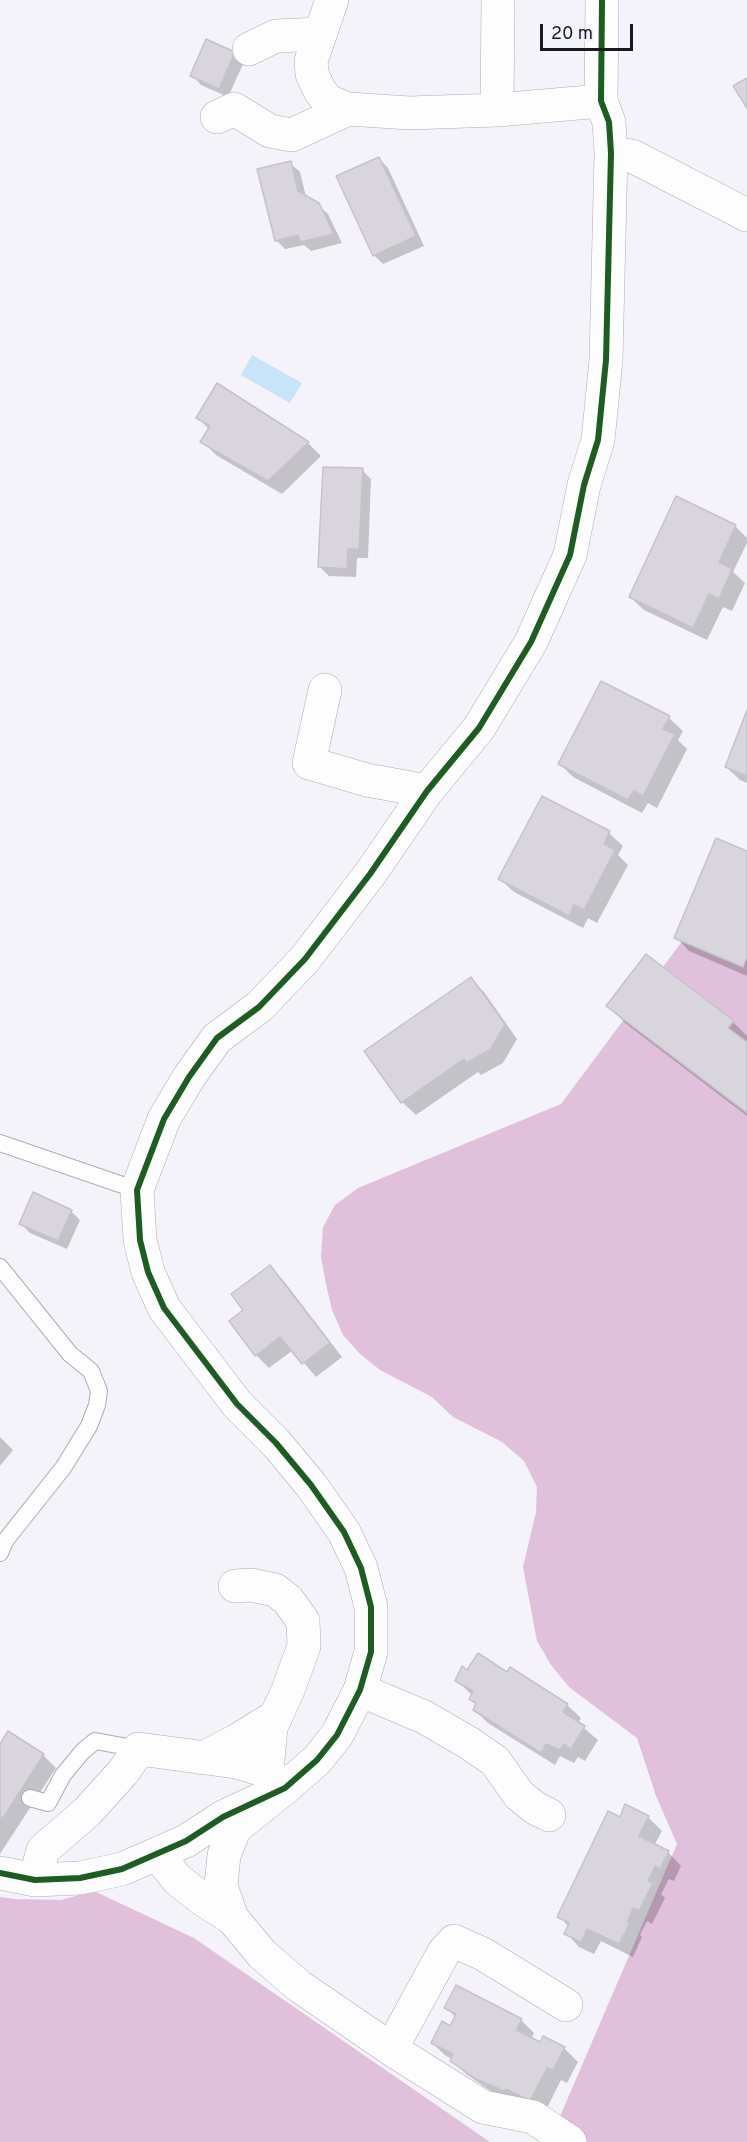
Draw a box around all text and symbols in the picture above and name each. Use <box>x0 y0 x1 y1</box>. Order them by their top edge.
scale bar <box>543 12 636 50</box>
text: 20 m <box>551 23 593 46</box>

